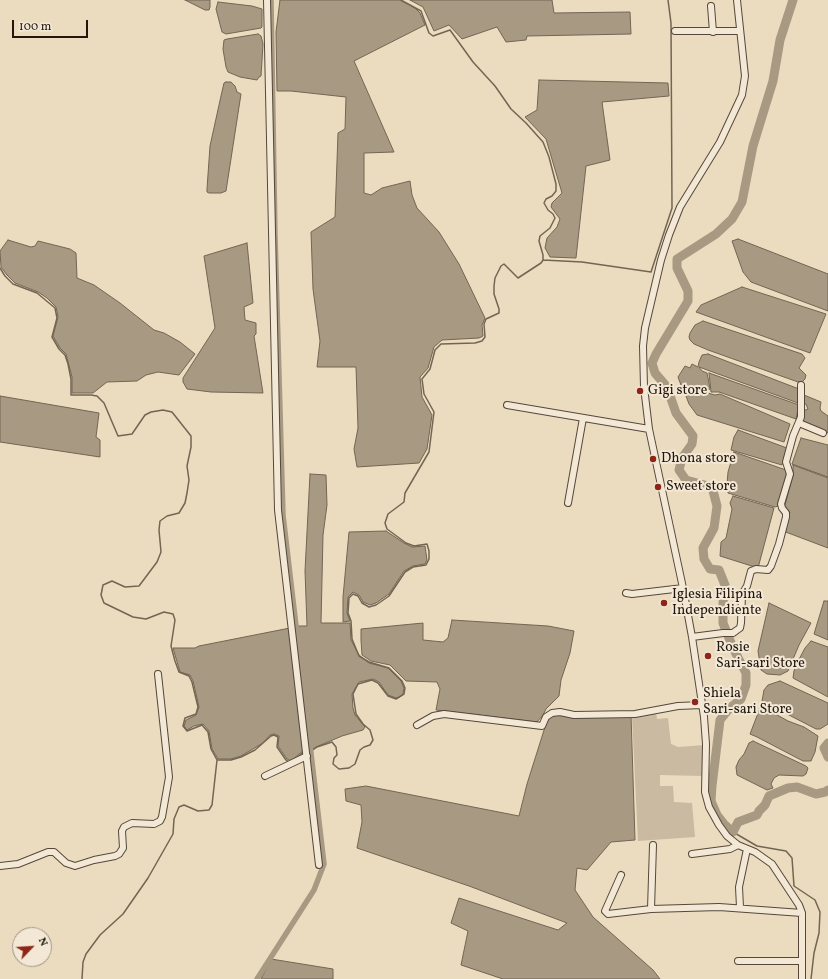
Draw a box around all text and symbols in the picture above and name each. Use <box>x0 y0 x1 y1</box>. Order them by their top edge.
scale bar <box>14 12 90 38</box>
text: 100 m <box>19 19 51 35</box>
place label: Gigi store <box>648 383 707 399</box>
marker: Gigi store <box>635 386 645 396</box>
place label: Dhona store <box>661 451 736 467</box>
marker: Dhona store <box>648 454 658 464</box>
place label: Sweet store <box>666 479 736 495</box>
marker: Sweet store <box>653 482 663 492</box>
place label: Iglesia Filipina Independiente <box>672 587 763 620</box>
marker: Iglesia Filipina Independiente <box>659 598 669 608</box>
place label: Rosie Sari-sari Store <box>716 640 805 672</box>
marker: Rosie Sari-sari Store <box>703 651 713 661</box>
place label: Shiela Sari-sari Store <box>703 686 792 718</box>
marker: Shiela Sari-sari Store <box>690 697 700 707</box>
north arrow <box>12 927 52 967</box>
text: N <box>34 935 51 949</box>

